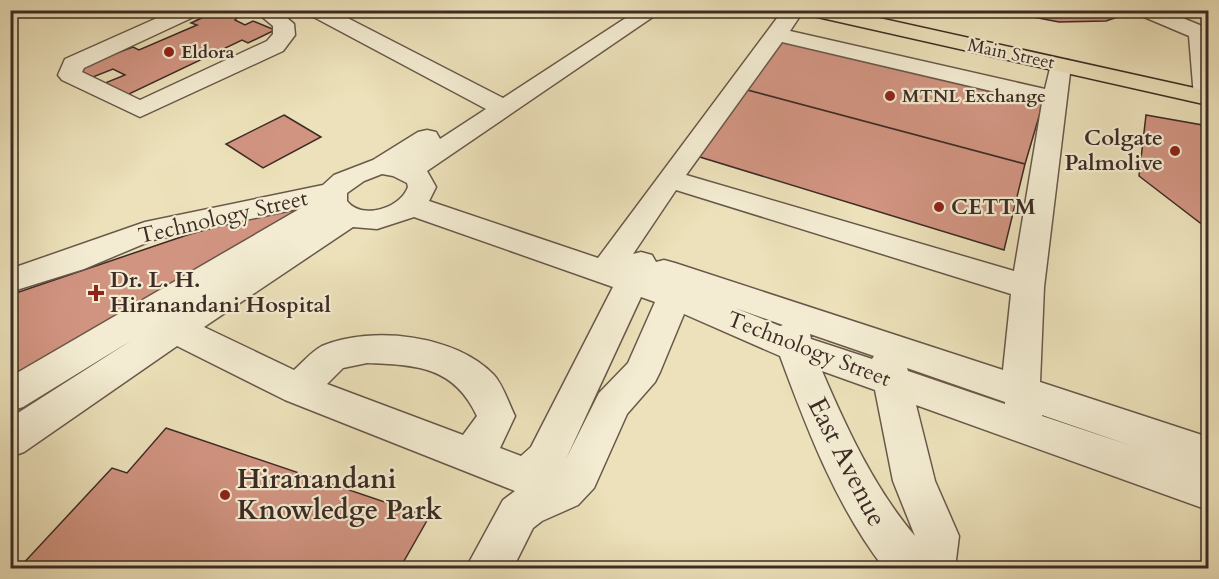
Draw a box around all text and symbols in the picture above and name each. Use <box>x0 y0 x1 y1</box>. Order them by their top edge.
street label: Main Street <box>965 33 1057 75</box>
place label: Eldora <box>181 40 235 65</box>
marker: Eldora <box>162 45 176 59</box>
place label: MTNL Exchange <box>902 84 1046 109</box>
marker: MTNL Exchange <box>883 89 897 103</box>
place label: Colgate Palmolive <box>1065 123 1163 178</box>
marker: Colgate Palmolive <box>1168 144 1182 158</box>
street label: Technology Street <box>135 183 311 251</box>
place label: CETTM <box>951 192 1036 222</box>
marker: CETTM <box>932 200 946 214</box>
place label: Dr. L. H. Hiranandani Hospital <box>110 265 331 320</box>
marker: Dr. L. H. Hiranandani Hospital <box>87 284 105 302</box>
street label: Technology Street <box>723 304 895 394</box>
street label: East Avenue <box>799 391 895 533</box>
place label: Hiranandani Knowledge Park <box>237 461 442 529</box>
marker: Hiranandani Knowledge Park <box>218 488 232 502</box>

